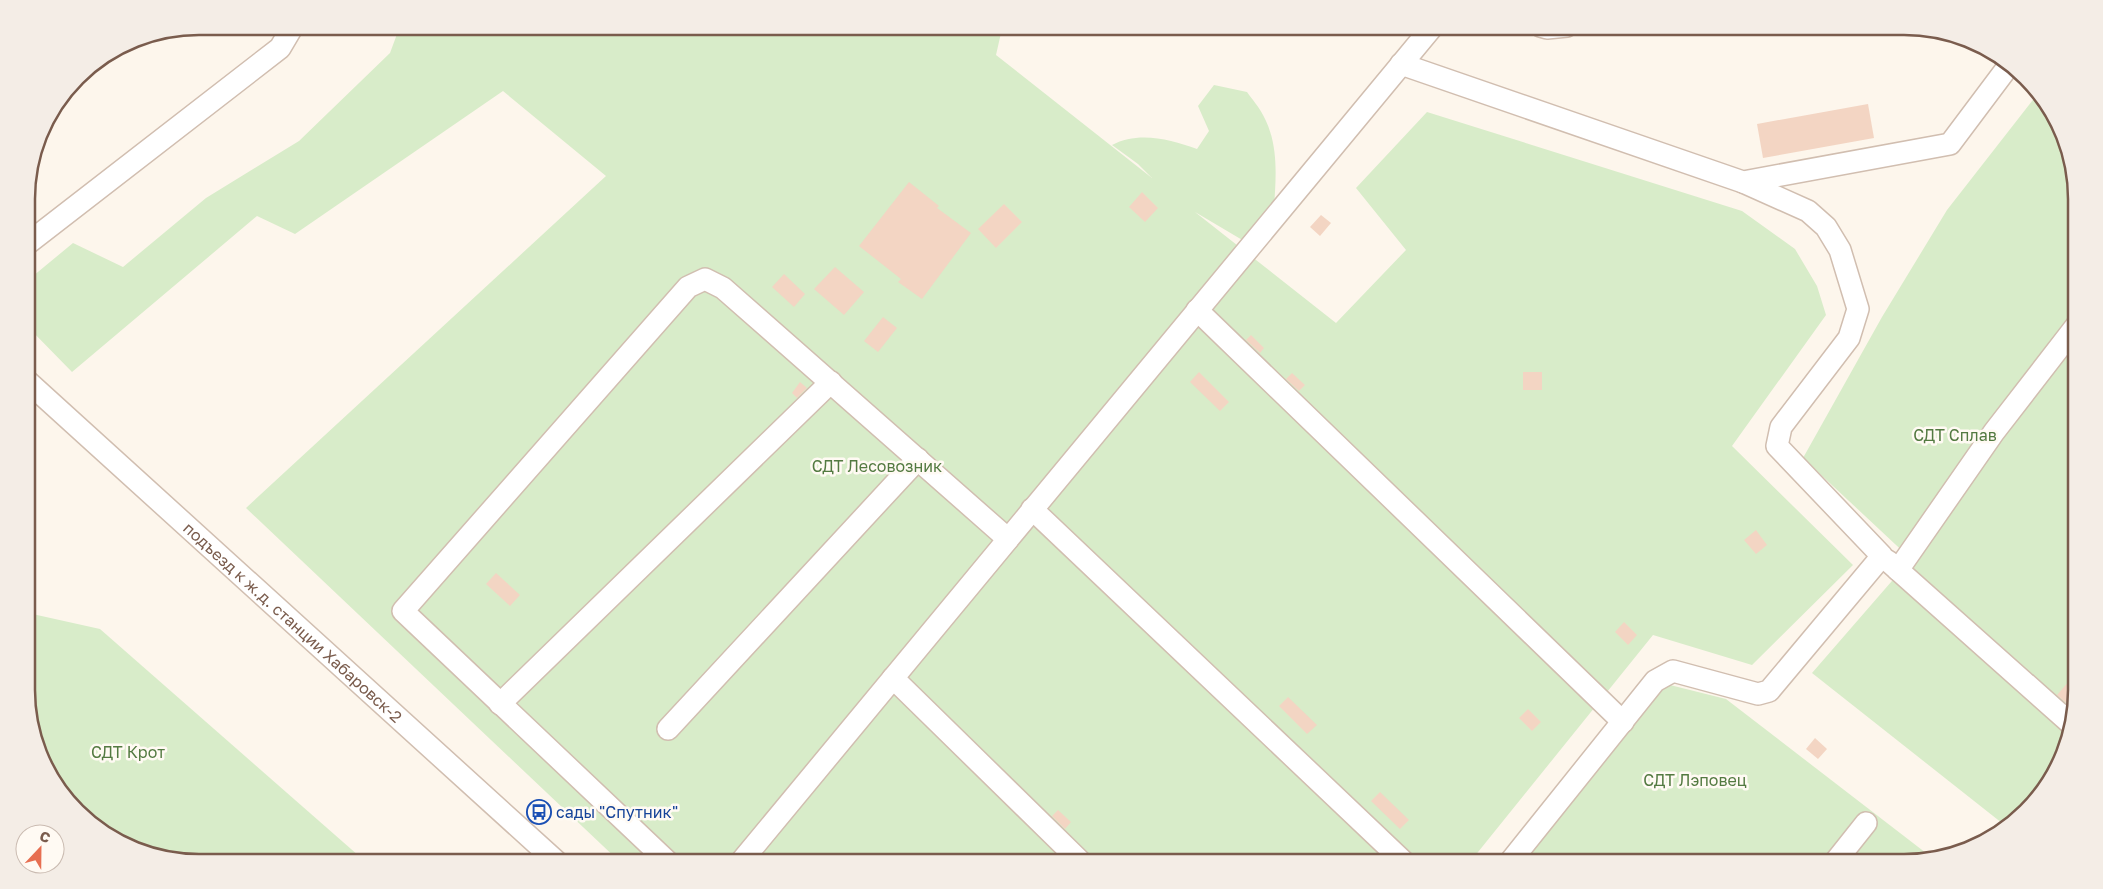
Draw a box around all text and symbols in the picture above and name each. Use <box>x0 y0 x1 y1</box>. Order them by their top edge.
park label: СДТ Сплав <box>1913 425 1997 445</box>
park label: СДТ Лесовозник <box>812 456 942 476</box>
street label: подъезд к ж.д. станции Хабаровск-2 <box>179 518 406 727</box>
park label: СДТ Крот <box>91 742 165 762</box>
park label: СДТ Лэповец <box>1643 770 1747 790</box>
bus stop icon: сады "Спутник" <box>526 799 552 825</box>
place label: сады "Спутник" <box>556 802 678 822</box>
north arrow <box>15 824 65 874</box>
text: С <box>37 827 53 846</box>

